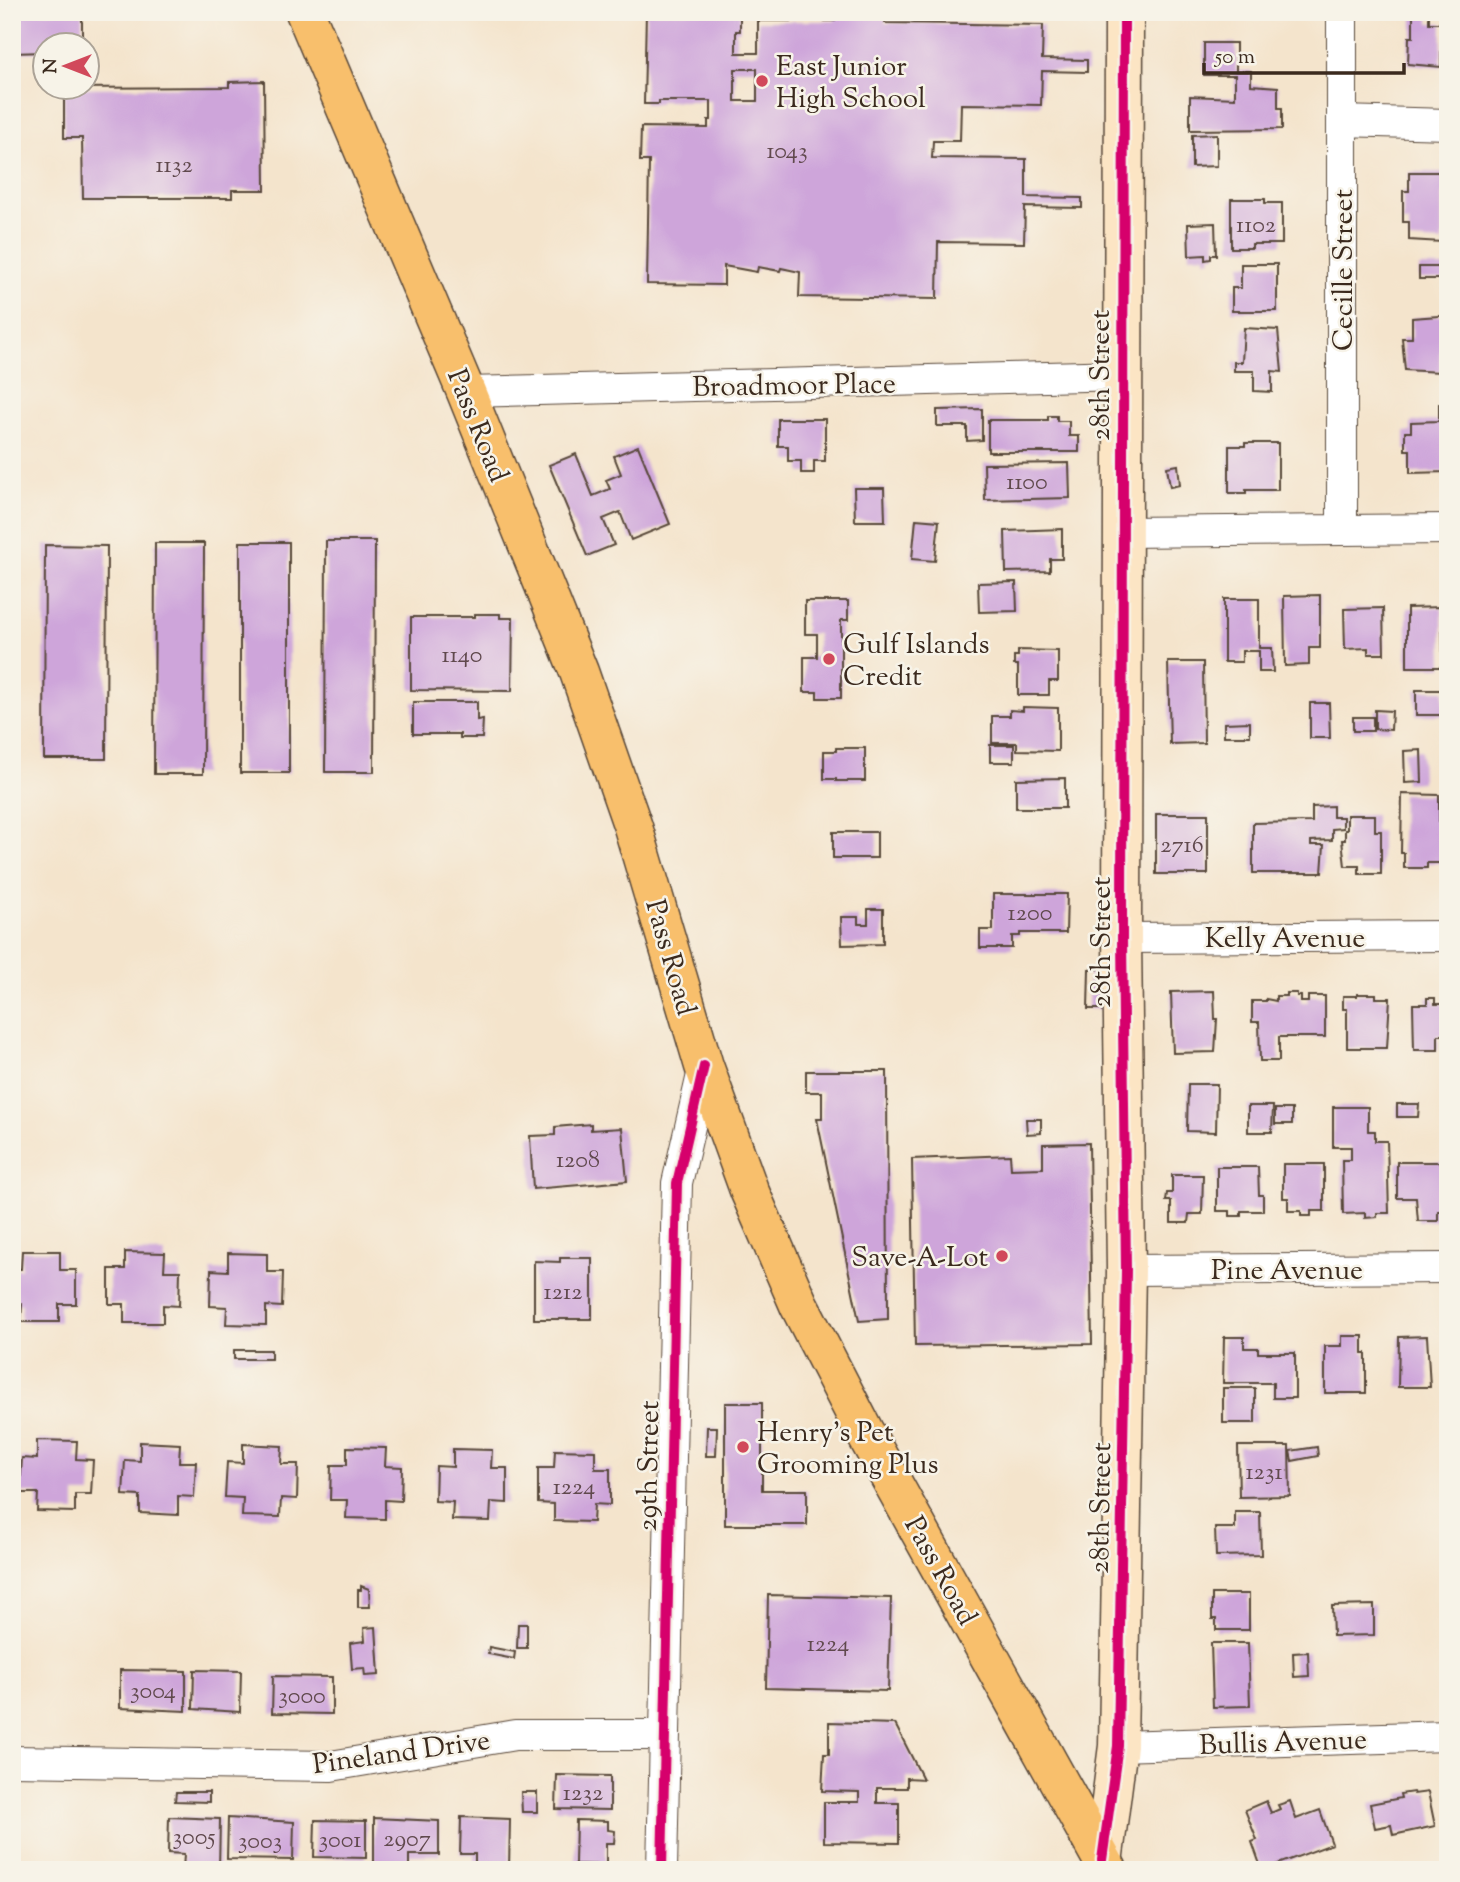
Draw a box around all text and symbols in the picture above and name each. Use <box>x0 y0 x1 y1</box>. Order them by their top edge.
north arrow <box>32 32 102 102</box>
scale bar <box>1204 32 1404 76</box>
text: 50 m <box>1214 43 1255 73</box>
place label: East Junior High School <box>776 48 926 120</box>
text: N <box>38 58 65 74</box>
marker: East Junior High School <box>754 73 770 89</box>
house number: 1043 <box>766 135 808 169</box>
house number: 1132 <box>155 149 193 183</box>
street label: Cecille Street <box>1325 189 1365 351</box>
house number: 1102 <box>1236 209 1276 243</box>
street label: 28th Street <box>1082 309 1122 441</box>
street label: Pass Road <box>435 363 517 489</box>
street label: Broadmoor Place <box>692 365 896 409</box>
house number: 1100 <box>1006 466 1048 500</box>
place label: Gulf Islands Credit <box>843 626 989 698</box>
house number: 1140 <box>442 639 482 673</box>
marker: Gulf Islands Credit <box>821 651 837 667</box>
house number: 2716 <box>1160 829 1204 863</box>
street label: 28th Street <box>1083 876 1123 1008</box>
street label: Pass Road <box>633 895 705 1021</box>
house number: 1200 <box>1008 897 1052 931</box>
street label: Kelly Avenue <box>1205 920 1365 960</box>
house number: 1208 <box>556 1144 600 1178</box>
place label: Save-A-Lot <box>851 1239 988 1279</box>
marker: Save-A-Lot <box>994 1248 1010 1264</box>
street label: Pine Avenue <box>1211 1252 1363 1292</box>
house number: 1212 <box>544 1276 582 1310</box>
street label: 29th Street <box>629 1400 671 1532</box>
place label: Henry's Pet Grooming Plus <box>757 1414 939 1486</box>
marker: Henry's Pet Grooming Plus <box>735 1439 751 1455</box>
street label: 28th Street <box>1081 1442 1123 1574</box>
house number: 1231 <box>1245 1456 1283 1490</box>
house number: 1224 <box>553 1471 595 1505</box>
street label: Pass Road <box>893 1510 986 1633</box>
house number: 1224 <box>807 1628 849 1662</box>
house number: 3004 <box>130 1675 176 1709</box>
house number: 3000 <box>278 1680 326 1714</box>
street label: Bullis Avenue <box>1199 1721 1368 1767</box>
street label: Pineland Drive <box>310 1722 493 1786</box>
house number: 1232 <box>563 1777 603 1811</box>
house number: 3005 <box>172 1821 216 1855</box>
house number: 2907 <box>383 1823 431 1857</box>
house number: 3001 <box>319 1824 361 1858</box>
house number: 3003 <box>238 1825 282 1859</box>

